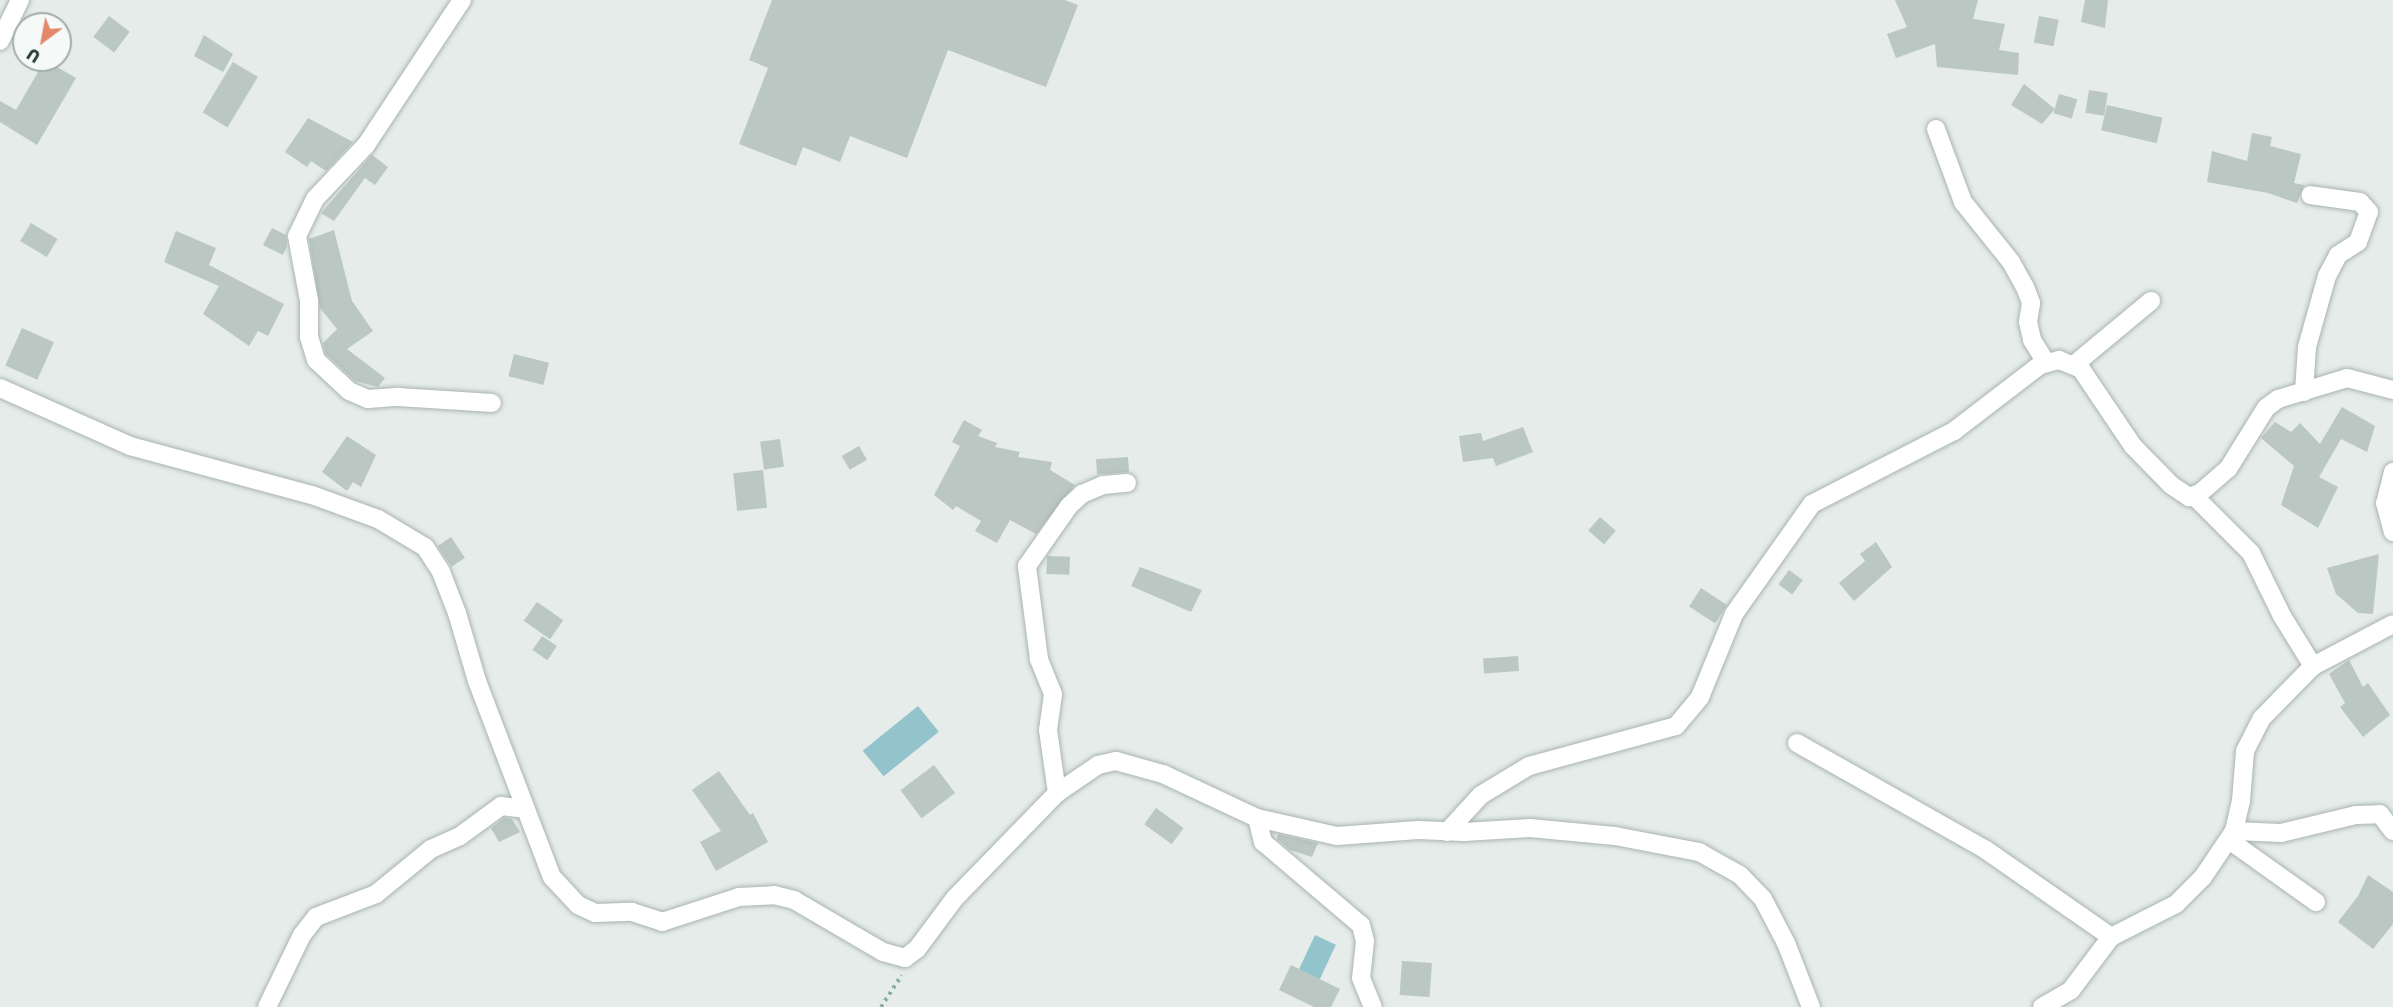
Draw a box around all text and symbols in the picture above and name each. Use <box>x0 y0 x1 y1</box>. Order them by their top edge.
north arrow <box>12 12 72 72</box>
text: U <box>23 44 44 67</box>

